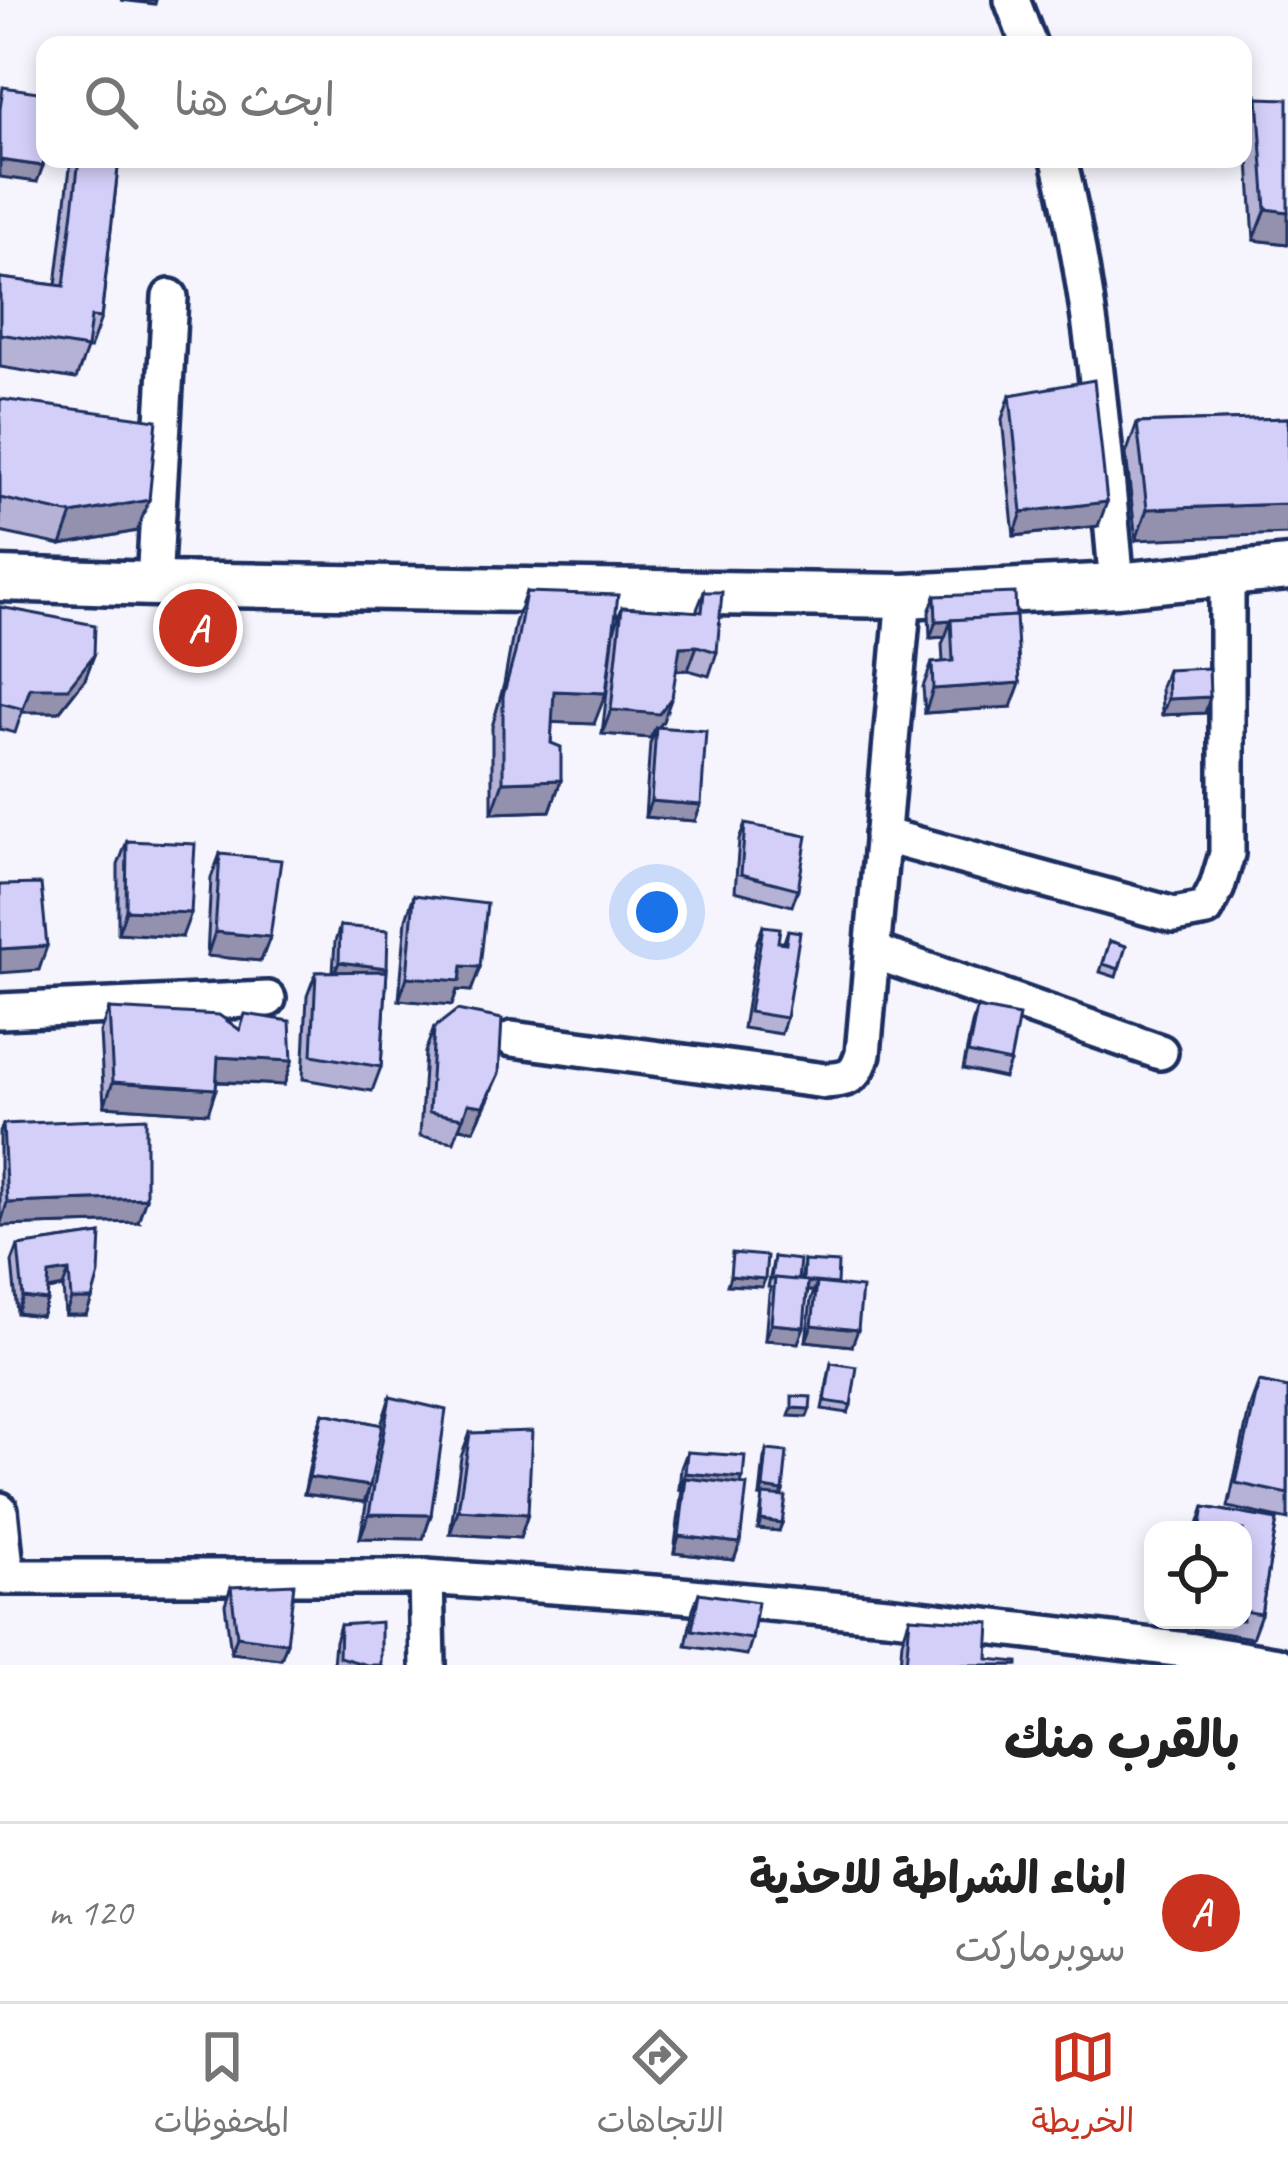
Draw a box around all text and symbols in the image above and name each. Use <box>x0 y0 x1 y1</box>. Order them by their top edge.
search box <box>36 36 1252 168</box>
icon: search <box>78 69 144 135</box>
text: ابحث هنا <box>174 72 335 129</box>
pin: A <box>159 583 237 673</box>
your location <box>627 882 687 942</box>
map controls <box>1144 1521 1252 1629</box>
button: locate <box>1144 1521 1252 1629</box>
text: بالقرب منك <box>1004 1708 1240 1772</box>
text: ابناء الشراطة للاحذية <box>749 1850 1126 1907</box>
text: 120 m <box>48 1888 132 1937</box>
text: A <box>1191 1888 1211 1937</box>
text: سوبرماركت <box>955 1924 1126 1973</box>
tab: المحفوظات <box>154 2024 290 2150</box>
tab: الاتجاهات <box>597 2024 724 2150</box>
tab: الخريطة <box>1031 2024 1134 2150</box>

